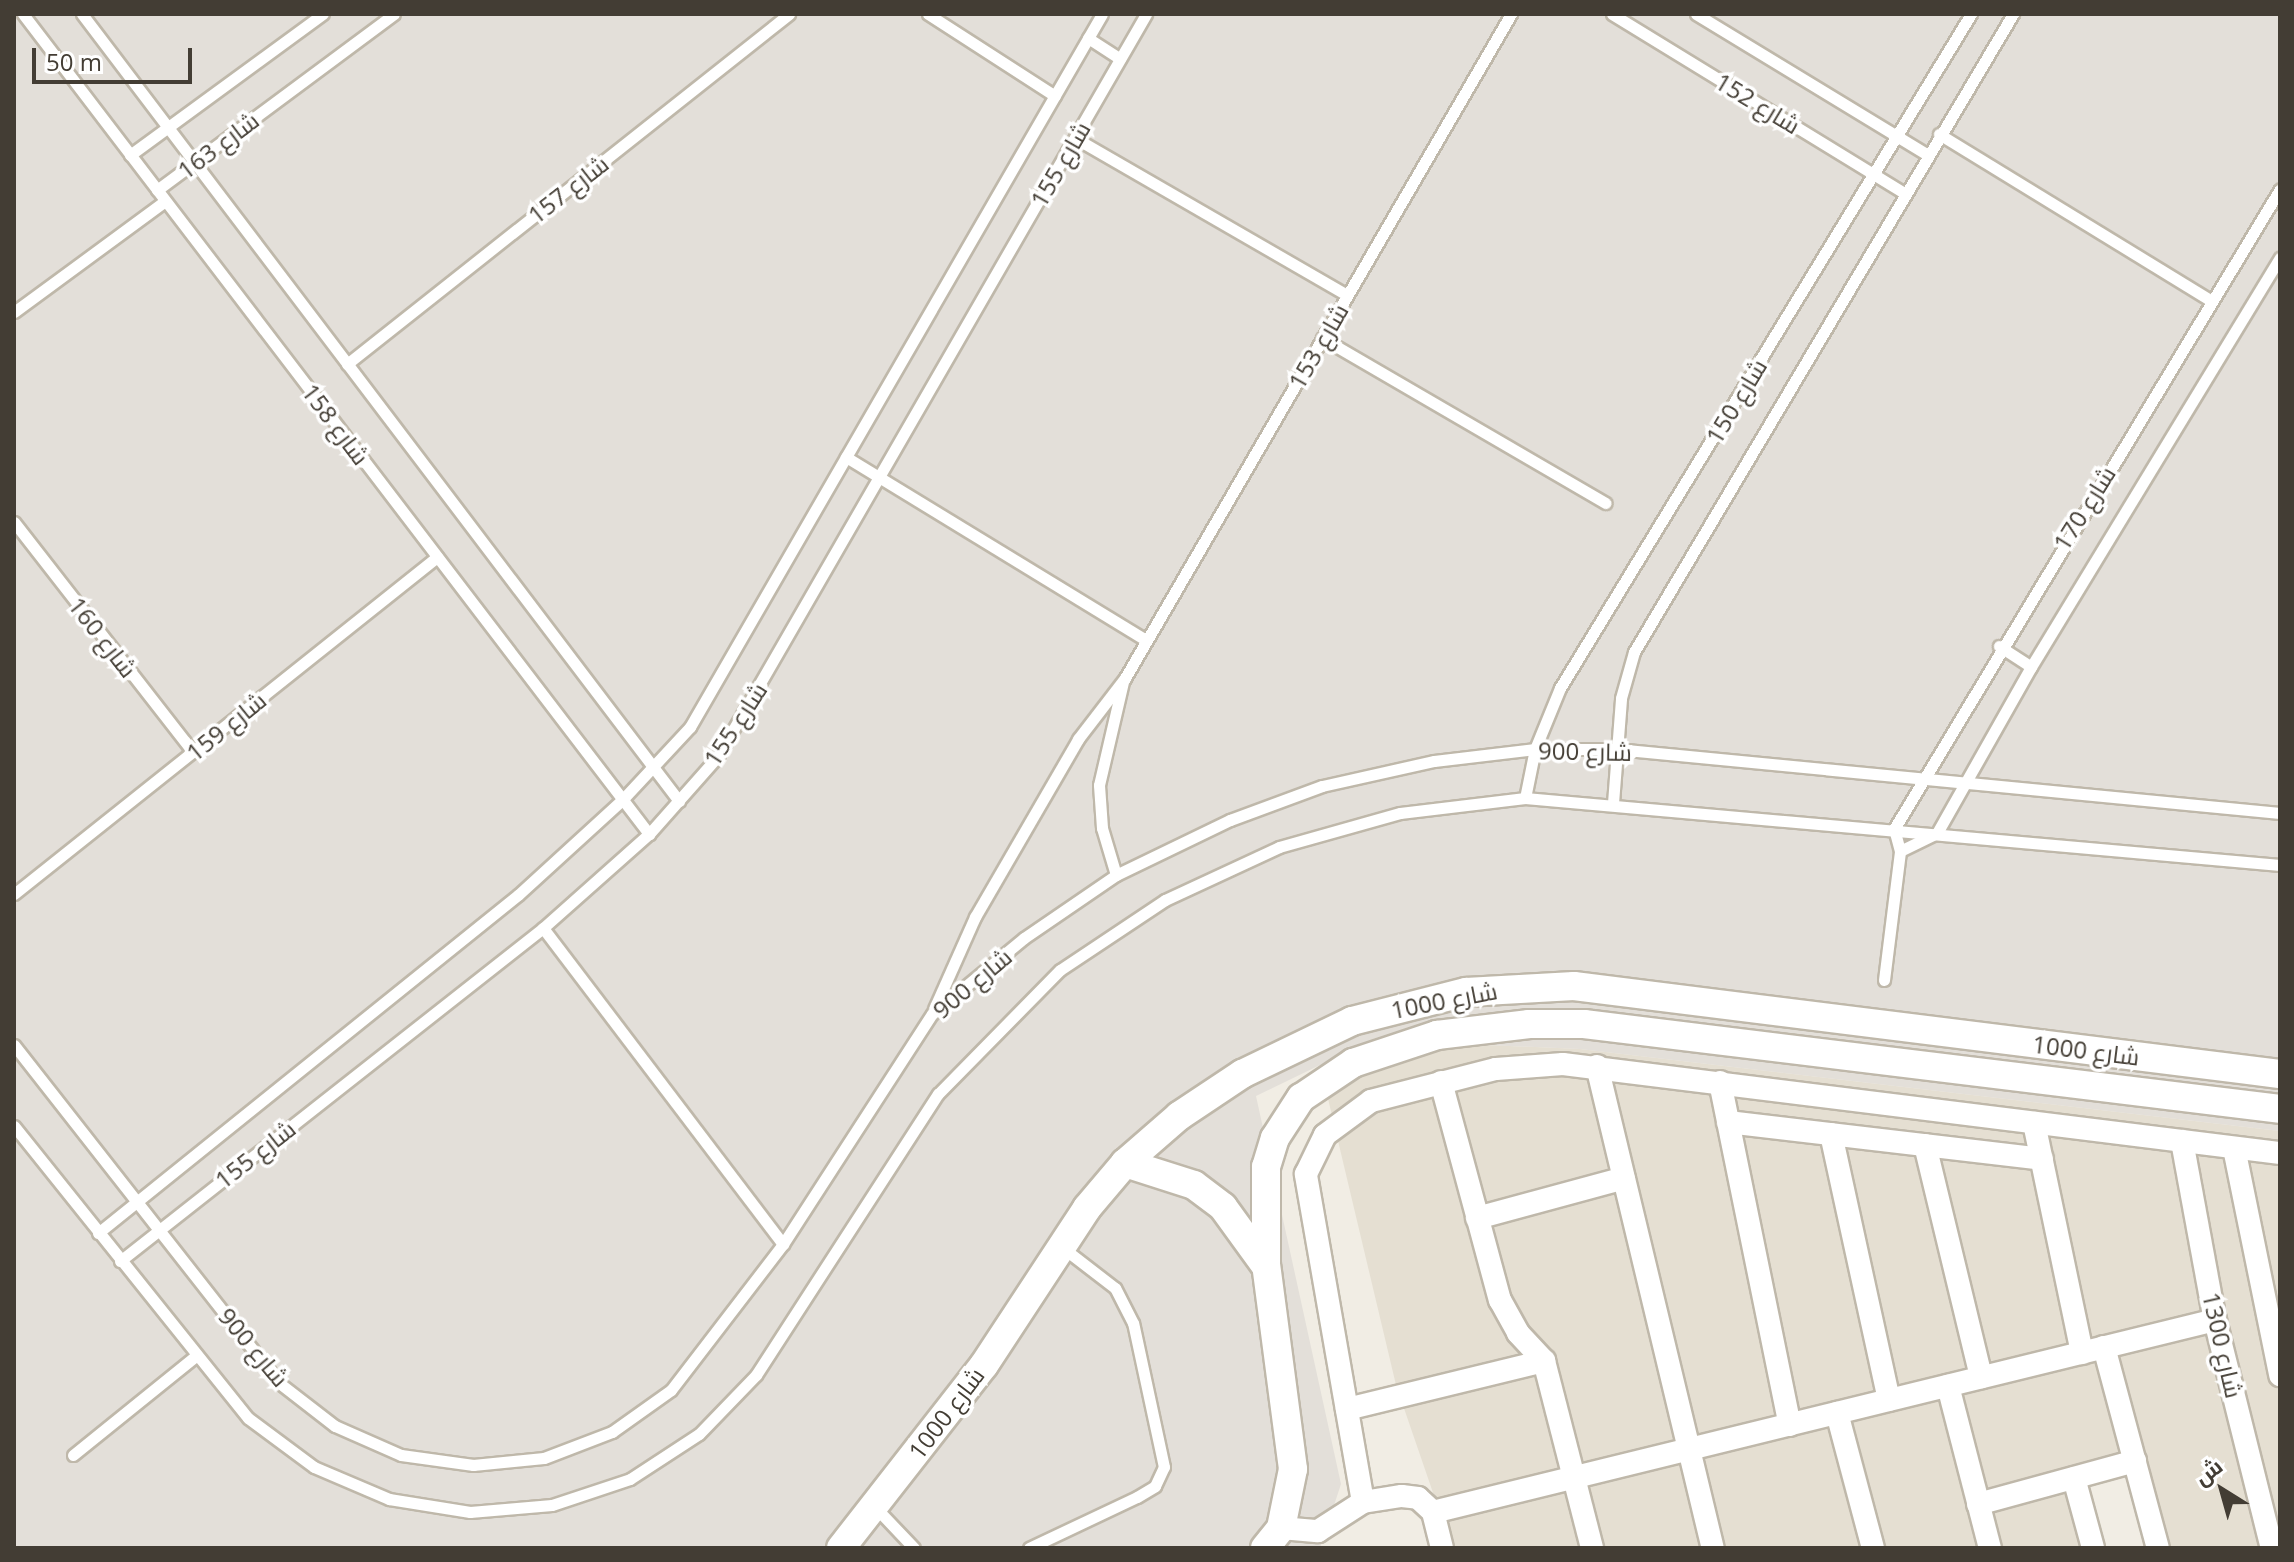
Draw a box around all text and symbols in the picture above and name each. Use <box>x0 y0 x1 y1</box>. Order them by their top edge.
scale bar <box>36 32 196 82</box>
text: 50 m <box>46 45 102 78</box>
street label: شارع 152 <box>1710 66 1806 140</box>
street label: شارع 163 <box>172 105 264 185</box>
street label: شارع 155 <box>1024 116 1096 212</box>
street label: شارع 157 <box>522 149 614 229</box>
street label: شارع 153 <box>1282 298 1354 394</box>
street label: شارع 150 <box>1699 353 1773 449</box>
street label: شارع 158 <box>296 378 376 470</box>
street label: شارع 170 <box>2047 461 2121 555</box>
street label: شارع 160 <box>63 591 143 683</box>
street label: شارع 155 <box>697 677 773 771</box>
street label: شارع 159 <box>180 685 272 767</box>
street label: شارع 900 <box>1538 736 1632 766</box>
street label: شارع 900 <box>927 942 1017 1024</box>
street label: شارع 1000 <box>1388 976 1500 1024</box>
street label: شارع 1000 <box>2031 1029 2141 1071</box>
street label: شارع 155 <box>209 1114 301 1194</box>
street label: شارع 1300 <box>2197 1289 2249 1401</box>
street label: شارع 900 <box>213 1302 295 1392</box>
street label: شارع 1000 <box>902 1361 990 1465</box>
north arrow <box>2182 1450 2262 1530</box>
text: ش <box>2187 1450 2228 1491</box>

